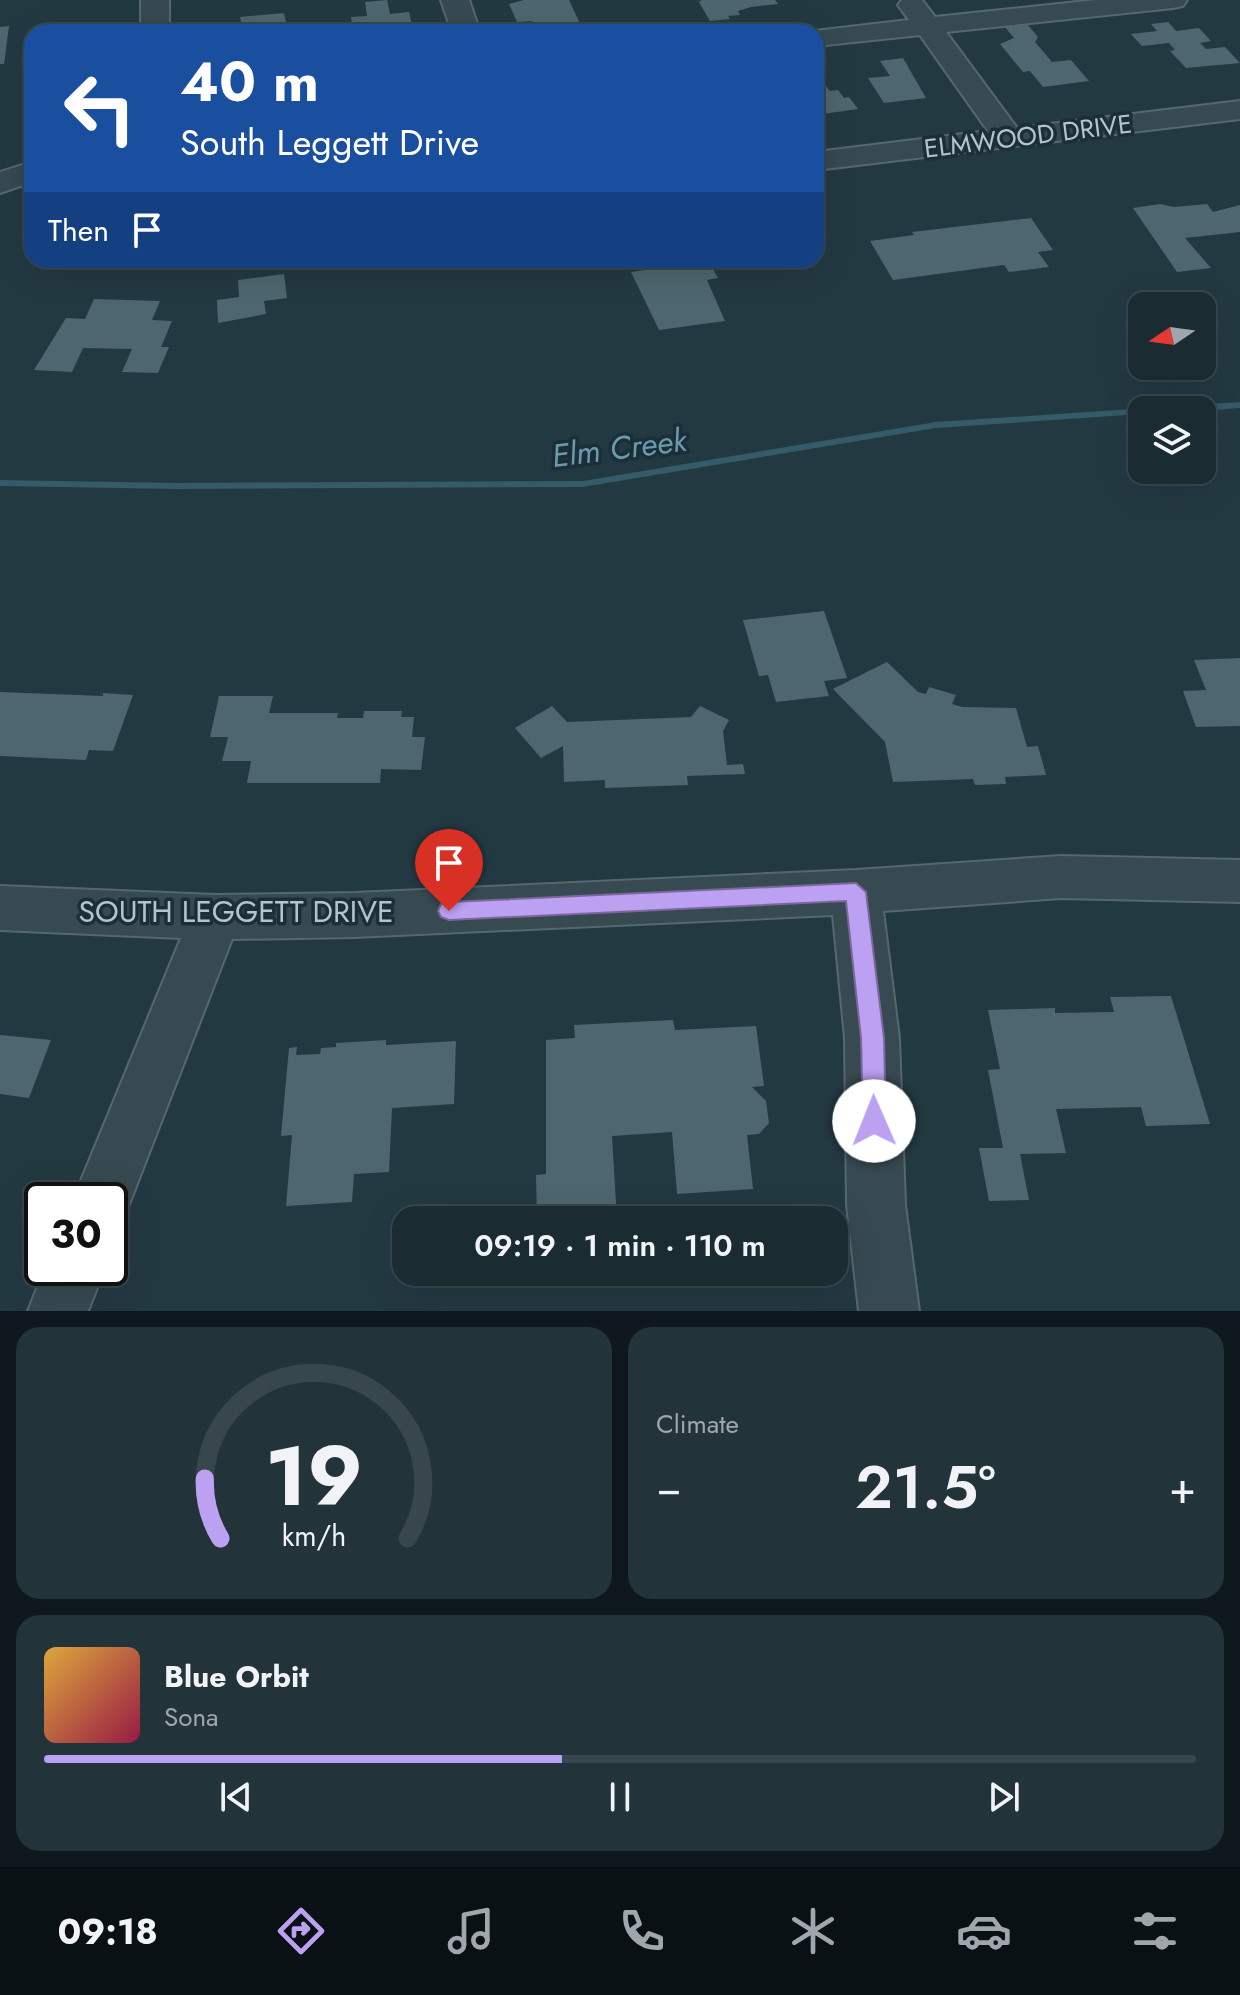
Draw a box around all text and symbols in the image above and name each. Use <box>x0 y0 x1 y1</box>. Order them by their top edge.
text: 40 m <box>180 41 319 122</box>
icon: left <box>48 56 152 160</box>
street label: ELMWOOD DRIVE <box>922 104 1134 168</box>
text: South Leggett Drive <box>180 116 479 168</box>
icon: arrive <box>125 208 169 252</box>
text: Then <box>48 209 109 252</box>
north arrow <box>1128 292 1216 380</box>
map controls <box>1128 292 1216 484</box>
button: layers <box>1128 396 1216 484</box>
water label: Elm Creek <box>549 417 690 479</box>
pin <box>415 829 483 911</box>
icon: arrive <box>427 841 471 885</box>
street label: SOUTH LEGGETT DRIVE <box>79 890 393 933</box>
position arrow <box>832 1079 916 1163</box>
speed limit sign: 30 <box>24 1182 128 1286</box>
text: 09:19 · 1 min · 110 m <box>474 1224 766 1267</box>
text: Climate <box>656 1405 739 1443</box>
text: 19 <box>265 1416 363 1536</box>
text: 21.5° <box>855 1444 996 1531</box>
text: − <box>656 1456 682 1520</box>
text: + <box>1169 1456 1196 1520</box>
text: km/h <box>282 1515 346 1557</box>
text: Blue Orbit <box>164 1655 309 1698</box>
text: Sona <box>164 1698 219 1736</box>
icon: previous <box>214 1775 258 1819</box>
icon: pause <box>598 1775 642 1819</box>
icon: next <box>982 1775 1026 1819</box>
icon: directions <box>273 1903 329 1959</box>
icon: music <box>443 1903 499 1959</box>
icon: phone <box>614 1903 670 1959</box>
icon: climate <box>785 1903 841 1959</box>
icon: car <box>956 1903 1012 1959</box>
icon: filters <box>1127 1903 1183 1959</box>
text: 09:18 <box>57 1905 158 1957</box>

